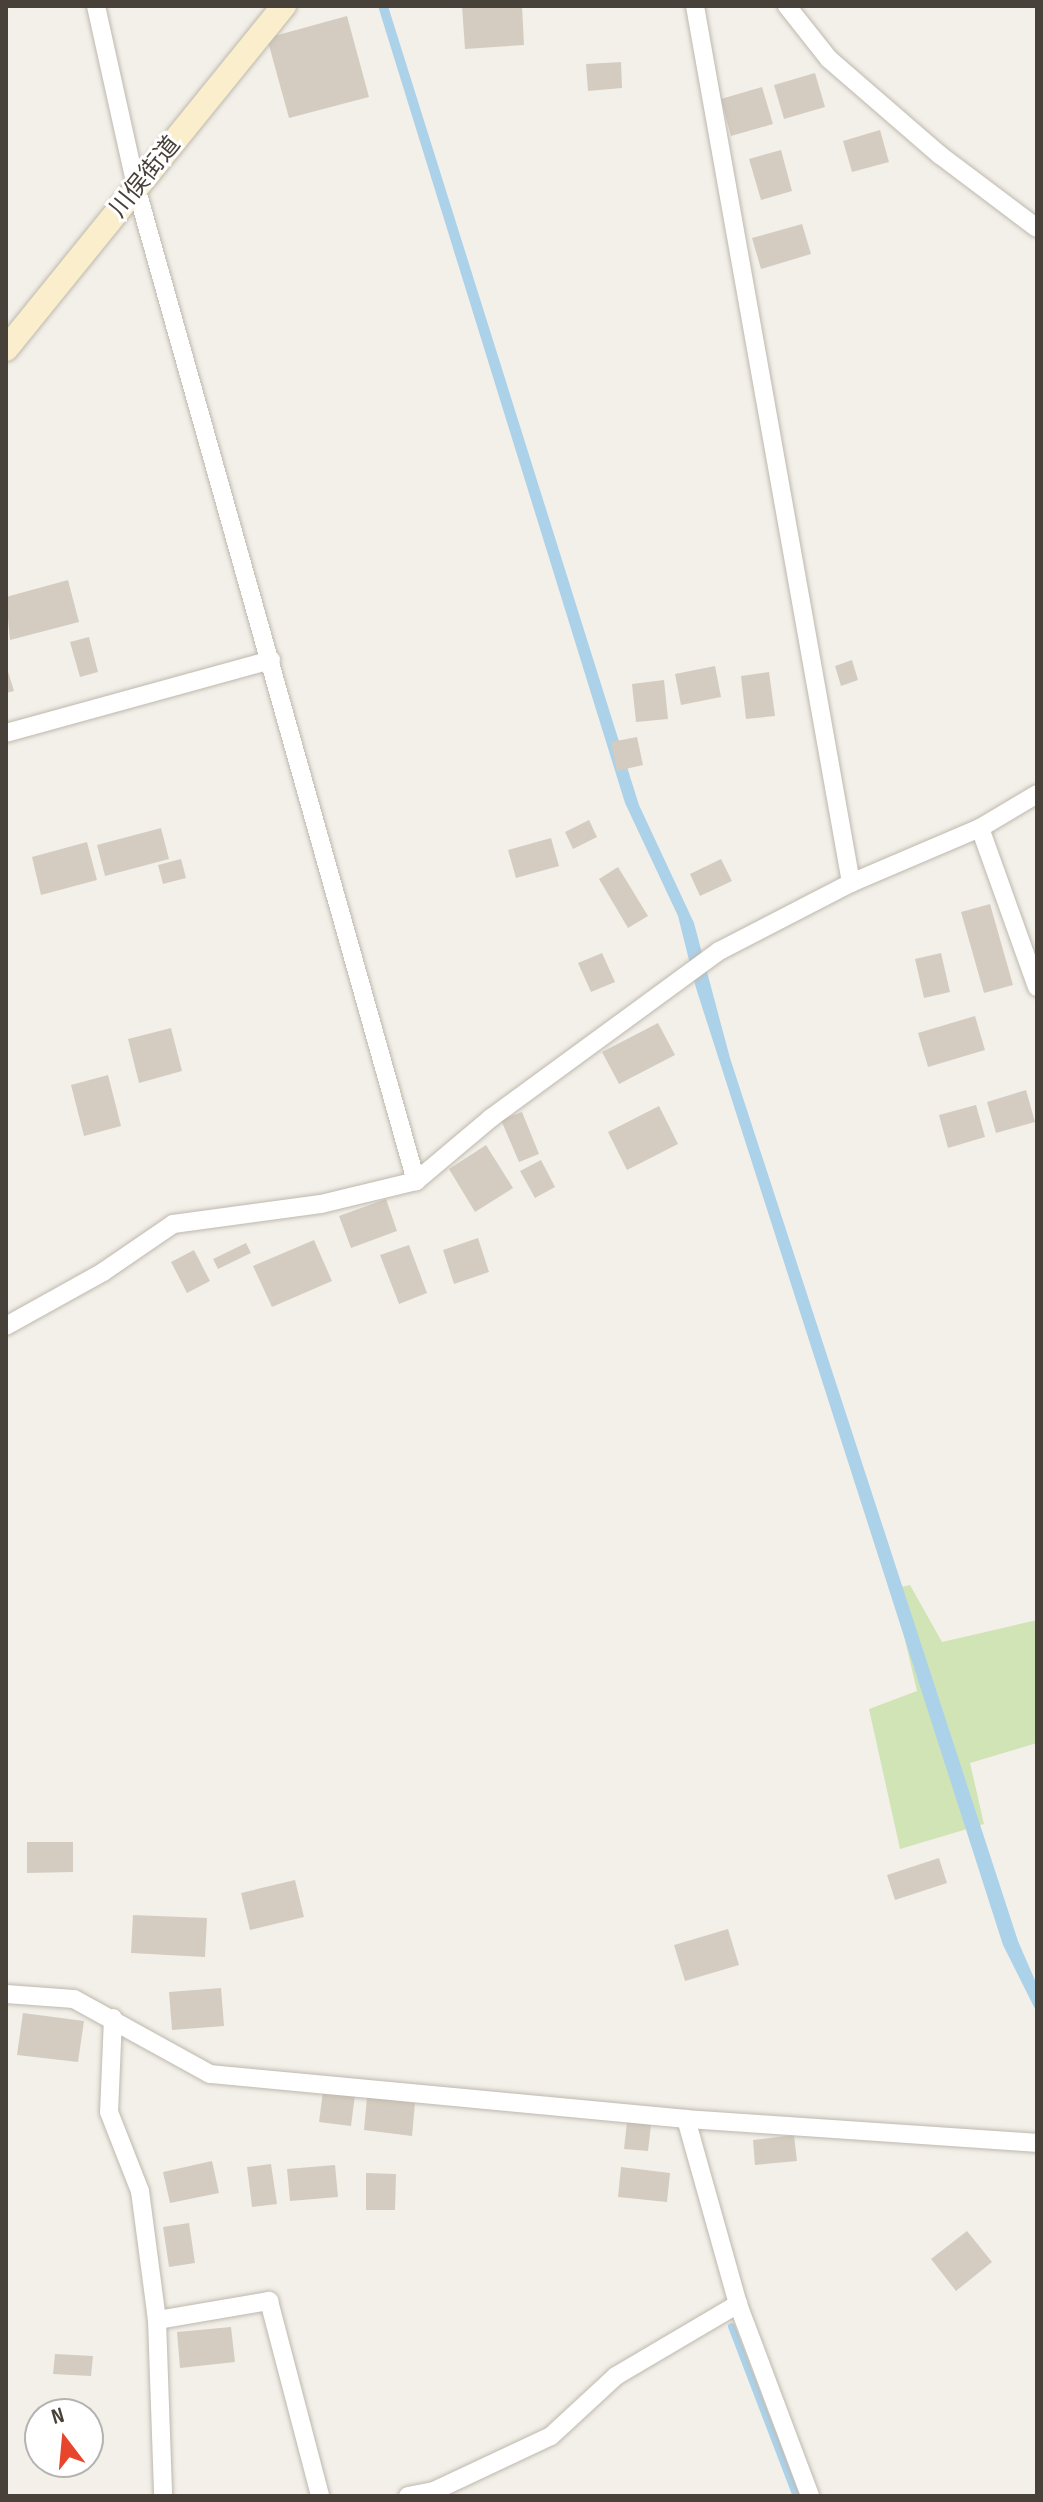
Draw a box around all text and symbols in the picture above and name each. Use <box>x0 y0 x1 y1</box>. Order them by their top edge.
street label: 川俣街道 <box>104 131 186 223</box>
north arrow <box>24 2398 104 2478</box>
text: N <box>48 2402 67 2431</box>

